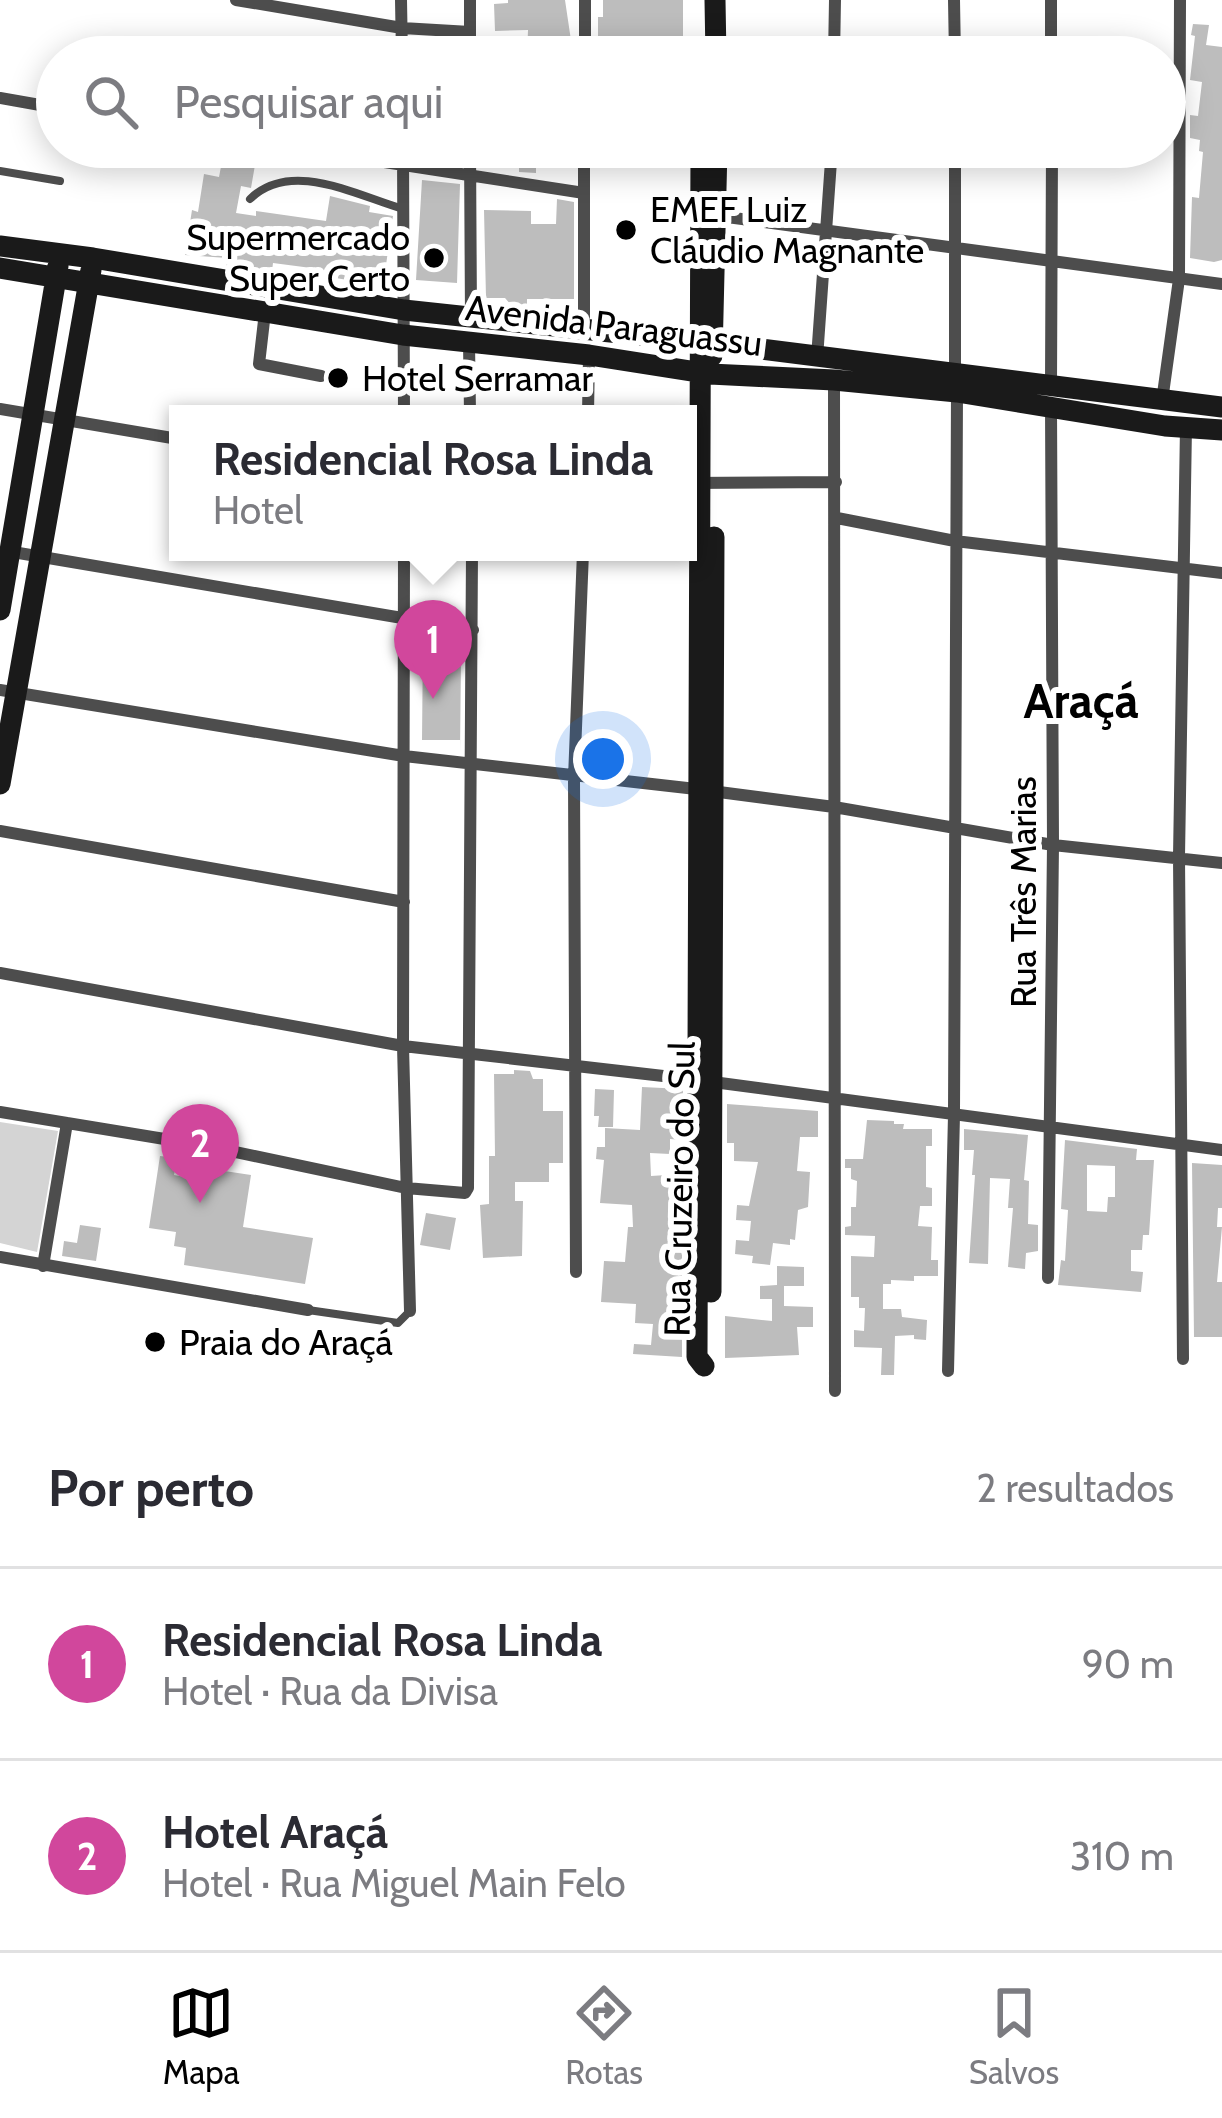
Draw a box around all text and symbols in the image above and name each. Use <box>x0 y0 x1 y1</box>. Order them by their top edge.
search box <box>36 36 1186 168</box>
icon: search <box>78 69 144 135</box>
text: Pesquisar aqui <box>174 75 443 129</box>
place label: EMEF Luiz Cláudio Magnante <box>650 187 924 272</box>
place label: Supermercado Super Certo <box>186 215 410 300</box>
marker: EMEF Luiz Cláudio Magnante <box>613 217 639 243</box>
marker: Supermercado Super Certo <box>421 245 447 271</box>
street label: Avenida Paraguassu <box>463 285 765 365</box>
place label: Hotel Serramar <box>362 356 594 400</box>
marker: Hotel Serramar <box>325 365 351 391</box>
popup <box>169 405 697 561</box>
text: Residencial Rosa Linda <box>213 432 653 486</box>
text: Hotel <box>213 486 303 534</box>
pin: 1 <box>394 600 472 699</box>
district label: Araçá <box>1023 672 1139 730</box>
your location <box>573 729 633 789</box>
street label: Rua Três Marias <box>1001 776 1045 1008</box>
street label: Rua Cruzeiro do Sul <box>654 1041 704 1337</box>
pin: 2 <box>161 1104 239 1203</box>
place label: Praia do Araçá <box>179 1320 393 1364</box>
marker: Praia do Araçá <box>142 1329 168 1355</box>
text: Por perto <box>48 1457 254 1519</box>
text: 2 resultados <box>976 1464 1174 1512</box>
text: Residencial Rosa Linda <box>162 1613 602 1667</box>
text: 1 <box>80 1640 94 1688</box>
text: 90 m <box>1082 1640 1174 1688</box>
text: Hotel · Rua da Divisa <box>162 1667 498 1715</box>
text: Hotel Araçá <box>162 1805 388 1859</box>
text: 2 <box>77 1832 97 1880</box>
text: 310 m <box>1070 1832 1174 1880</box>
text: Hotel · Rua Miguel Main Felo <box>162 1859 626 1907</box>
tab: Mapa <box>163 1980 240 2092</box>
tab: Rotas <box>565 1980 643 2092</box>
tab: Salvos <box>969 1980 1059 2092</box>

